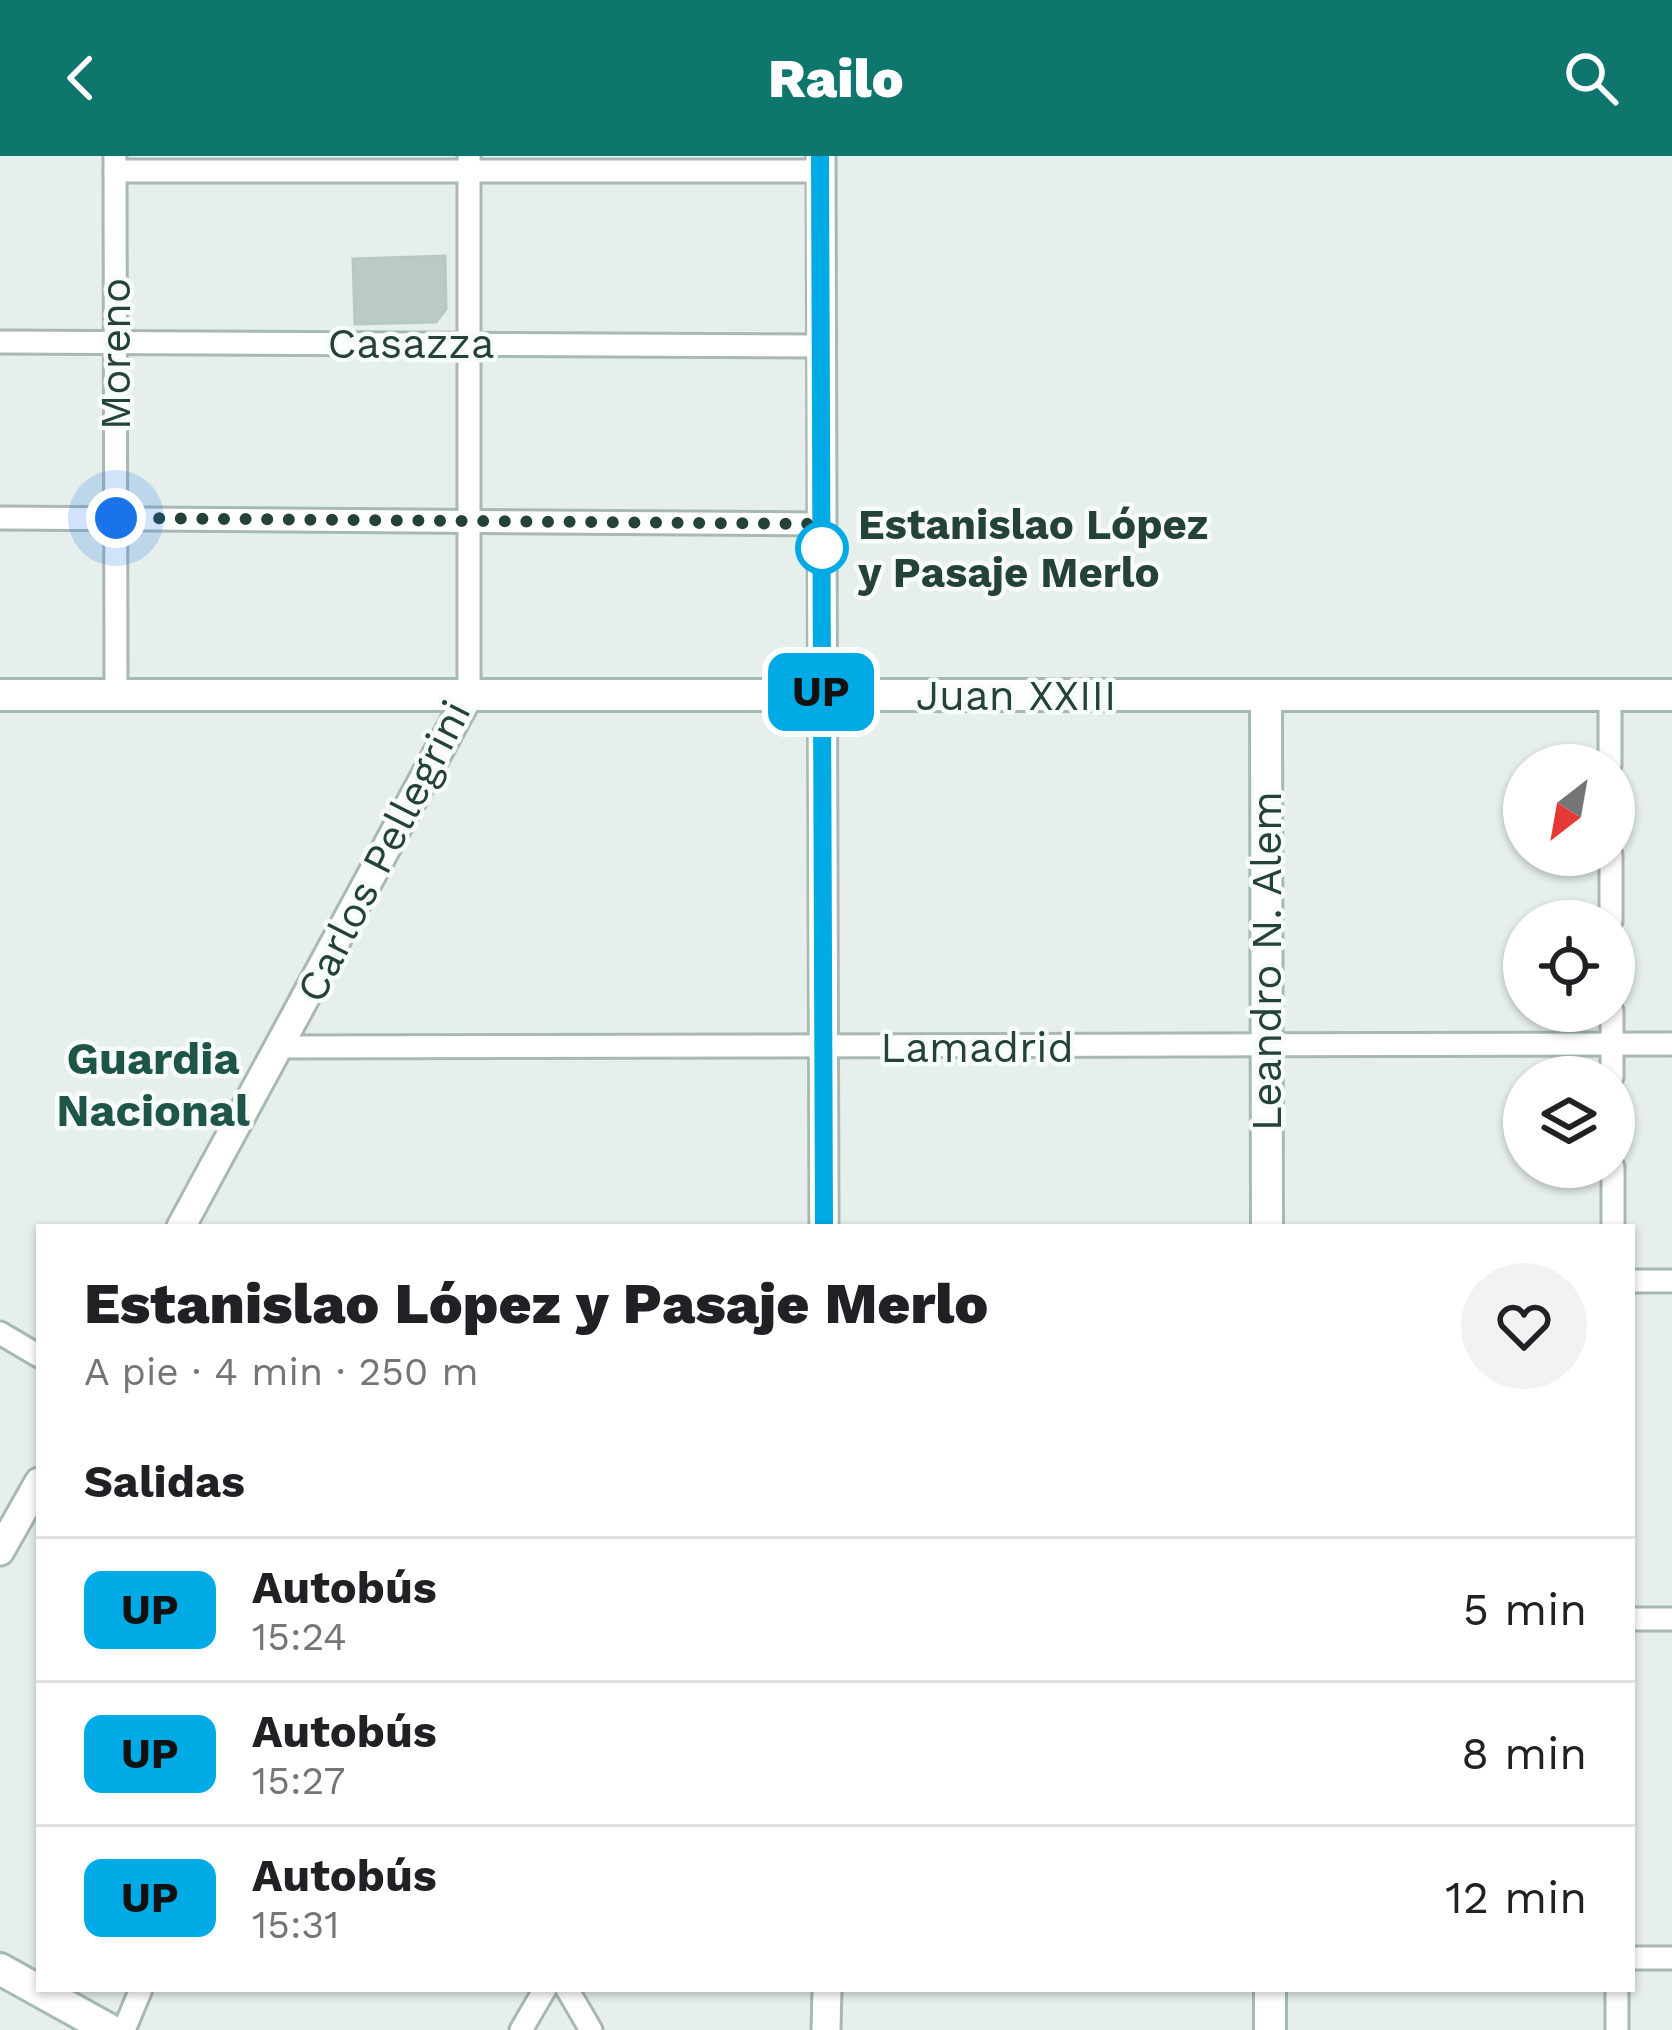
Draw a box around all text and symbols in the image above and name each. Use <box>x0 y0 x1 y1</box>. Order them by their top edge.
icon: back <box>48 45 114 111</box>
icon: search <box>1558 45 1624 111</box>
text: Railo <box>768 47 904 110</box>
street label: Moreno <box>91 278 140 430</box>
street label: Casazza <box>327 319 495 368</box>
your location <box>86 488 146 548</box>
place label: Estanislao López y Pasaje Merlo <box>857 500 1208 597</box>
marker: Estanislao López y Pasaje Merlo <box>797 523 847 573</box>
line badge: UP <box>767 653 875 731</box>
text: UP <box>792 667 850 716</box>
street label: Juan XXIII <box>916 671 1116 720</box>
street label: Carlos Pellegrini <box>286 692 481 1010</box>
north arrow <box>1503 744 1635 876</box>
map controls <box>1503 744 1635 1188</box>
street label: Leandro N. Alem <box>1242 791 1291 1131</box>
button: locate <box>1503 900 1635 1032</box>
street label: Lamadrid <box>880 1023 1074 1072</box>
district label: Guardia Nacional <box>56 1032 250 1137</box>
button: layers <box>1503 1056 1635 1188</box>
button: heart <box>1461 1263 1587 1389</box>
text: Estanislao López y Pasaje Merlo <box>84 1270 988 1337</box>
text: A pie · 4 min · 250 m <box>84 1349 479 1394</box>
text: Salidas <box>84 1455 245 1508</box>
text: Autobús <box>252 1561 437 1614</box>
text: 5 min <box>1463 1583 1587 1636</box>
text: UP <box>121 1585 179 1634</box>
text: 15:24 <box>252 1614 347 1659</box>
text: Autobús <box>252 1705 437 1758</box>
text: 8 min <box>1461 1727 1587 1780</box>
text: UP <box>121 1729 179 1778</box>
text: 15:27 <box>252 1758 345 1803</box>
text: Autobús <box>252 1849 437 1902</box>
text: 12 min <box>1445 1871 1587 1924</box>
text: UP <box>121 1873 179 1922</box>
text: 15:31 <box>252 1902 339 1947</box>

